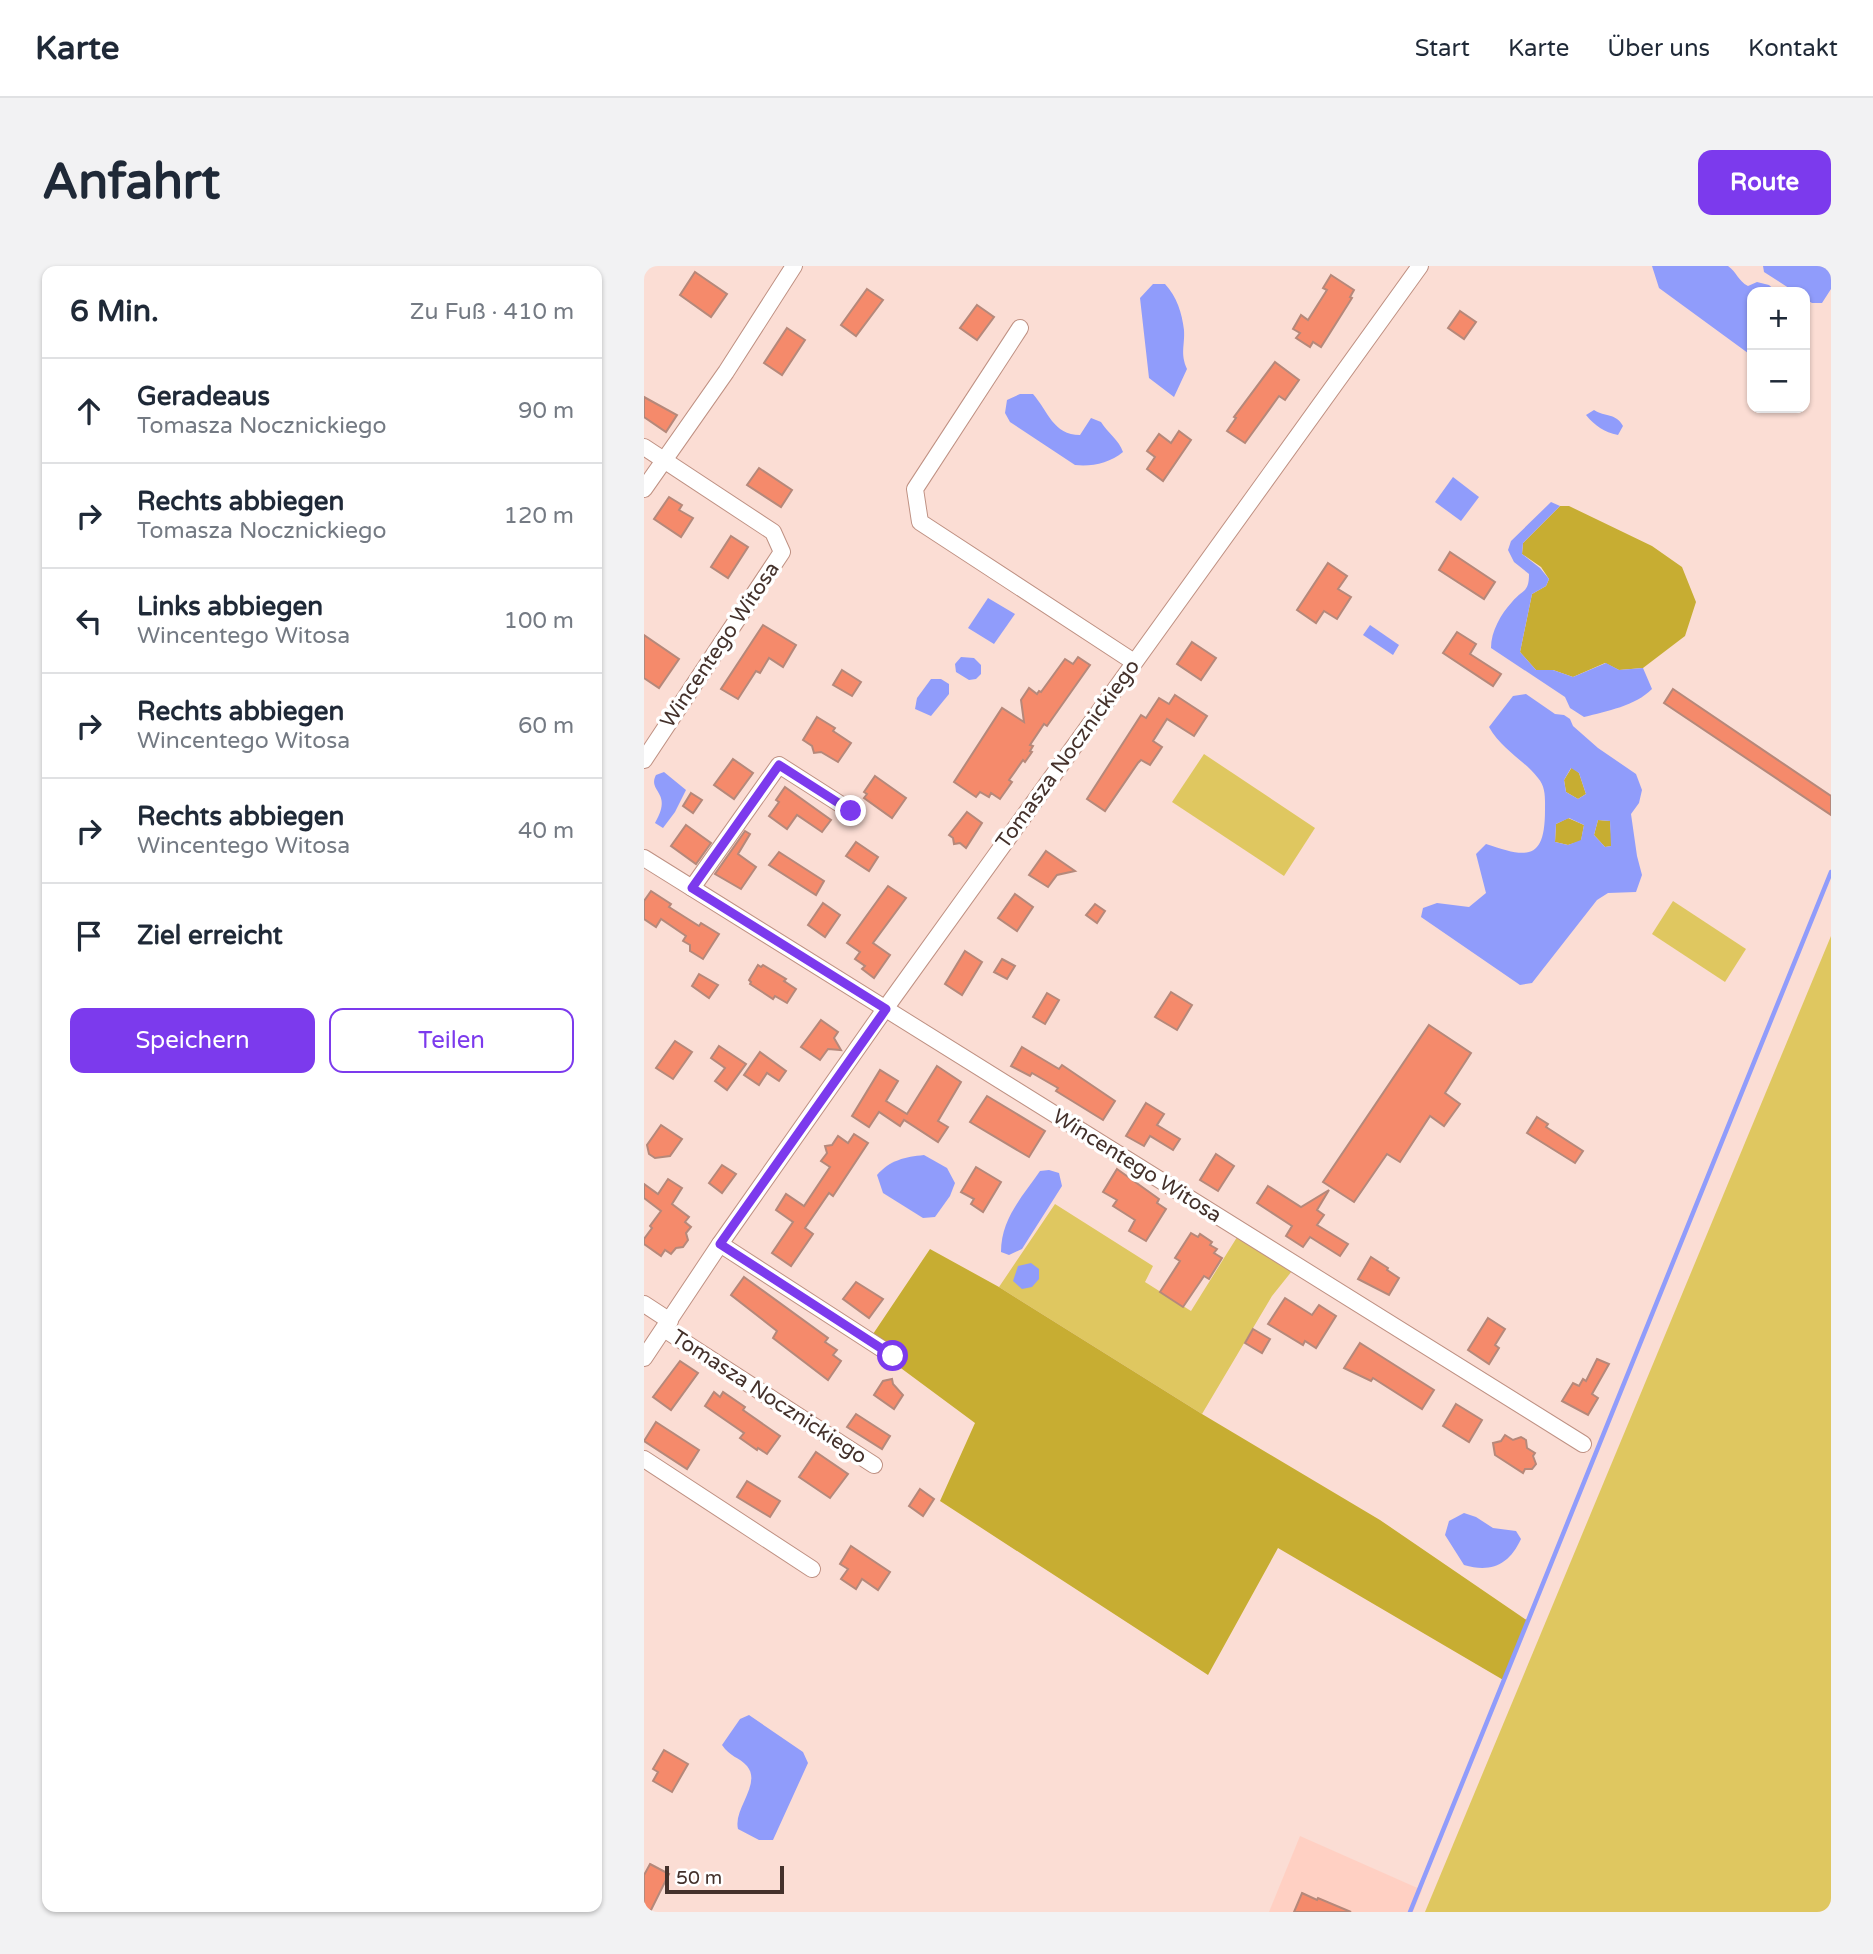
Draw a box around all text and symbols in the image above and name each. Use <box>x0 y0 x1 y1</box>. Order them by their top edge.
text: Karte <box>35 29 119 68</box>
text: Start <box>1415 34 1470 63</box>
text: Karte <box>1508 34 1569 63</box>
text: Über uns <box>1607 34 1710 63</box>
text: Kontakt <box>1748 34 1838 63</box>
button: Route <box>1698 150 1831 215</box>
text: Anfahrt <box>42 153 220 212</box>
map controls <box>1747 287 1810 413</box>
button: + <box>1747 287 1810 350</box>
text: 6 Min. <box>70 293 159 330</box>
text: Zu Fuß · 410 m <box>410 298 574 326</box>
button: − <box>1747 350 1810 413</box>
text: Geradeaus <box>137 381 270 412</box>
icon: ahead <box>70 392 108 430</box>
text: 90 m <box>518 397 574 425</box>
text: Tomasza Nocznickiego <box>137 412 387 440</box>
text: Rechts abbiegen <box>137 486 344 517</box>
icon: right <box>70 497 108 535</box>
text: 120 m <box>504 502 574 530</box>
text: Tomasza Nocznickiego <box>137 517 387 545</box>
street label: Wincentego Witosa <box>655 557 785 733</box>
text: Links abbiegen <box>137 591 323 622</box>
icon: left <box>70 602 108 640</box>
text: 100 m <box>504 607 574 635</box>
text: Wincentego Witosa <box>137 622 350 650</box>
street label: Tomasza Nocznickiego <box>991 654 1145 854</box>
text: Rechts abbiegen <box>137 696 344 727</box>
icon: right <box>70 707 108 745</box>
text: 60 m <box>518 712 574 740</box>
text: Wincentego Witosa <box>137 727 350 755</box>
route end <box>835 795 866 826</box>
text: Rechts abbiegen <box>137 801 344 832</box>
icon: right <box>70 812 108 850</box>
text: 40 m <box>518 817 574 845</box>
text: Wincentego Witosa <box>137 832 350 860</box>
icon: arrive <box>70 917 108 955</box>
text: Ziel erreicht <box>137 920 283 951</box>
button: Speichern <box>70 1008 315 1073</box>
button: Teilen <box>329 1008 574 1073</box>
street label: Wincentego Witosa <box>1048 1104 1226 1228</box>
street label: Tomasza Nocznickiego <box>667 1324 871 1470</box>
route start <box>877 1340 908 1371</box>
scale bar <box>665 1863 784 1895</box>
text: 50 m <box>676 1867 722 1889</box>

